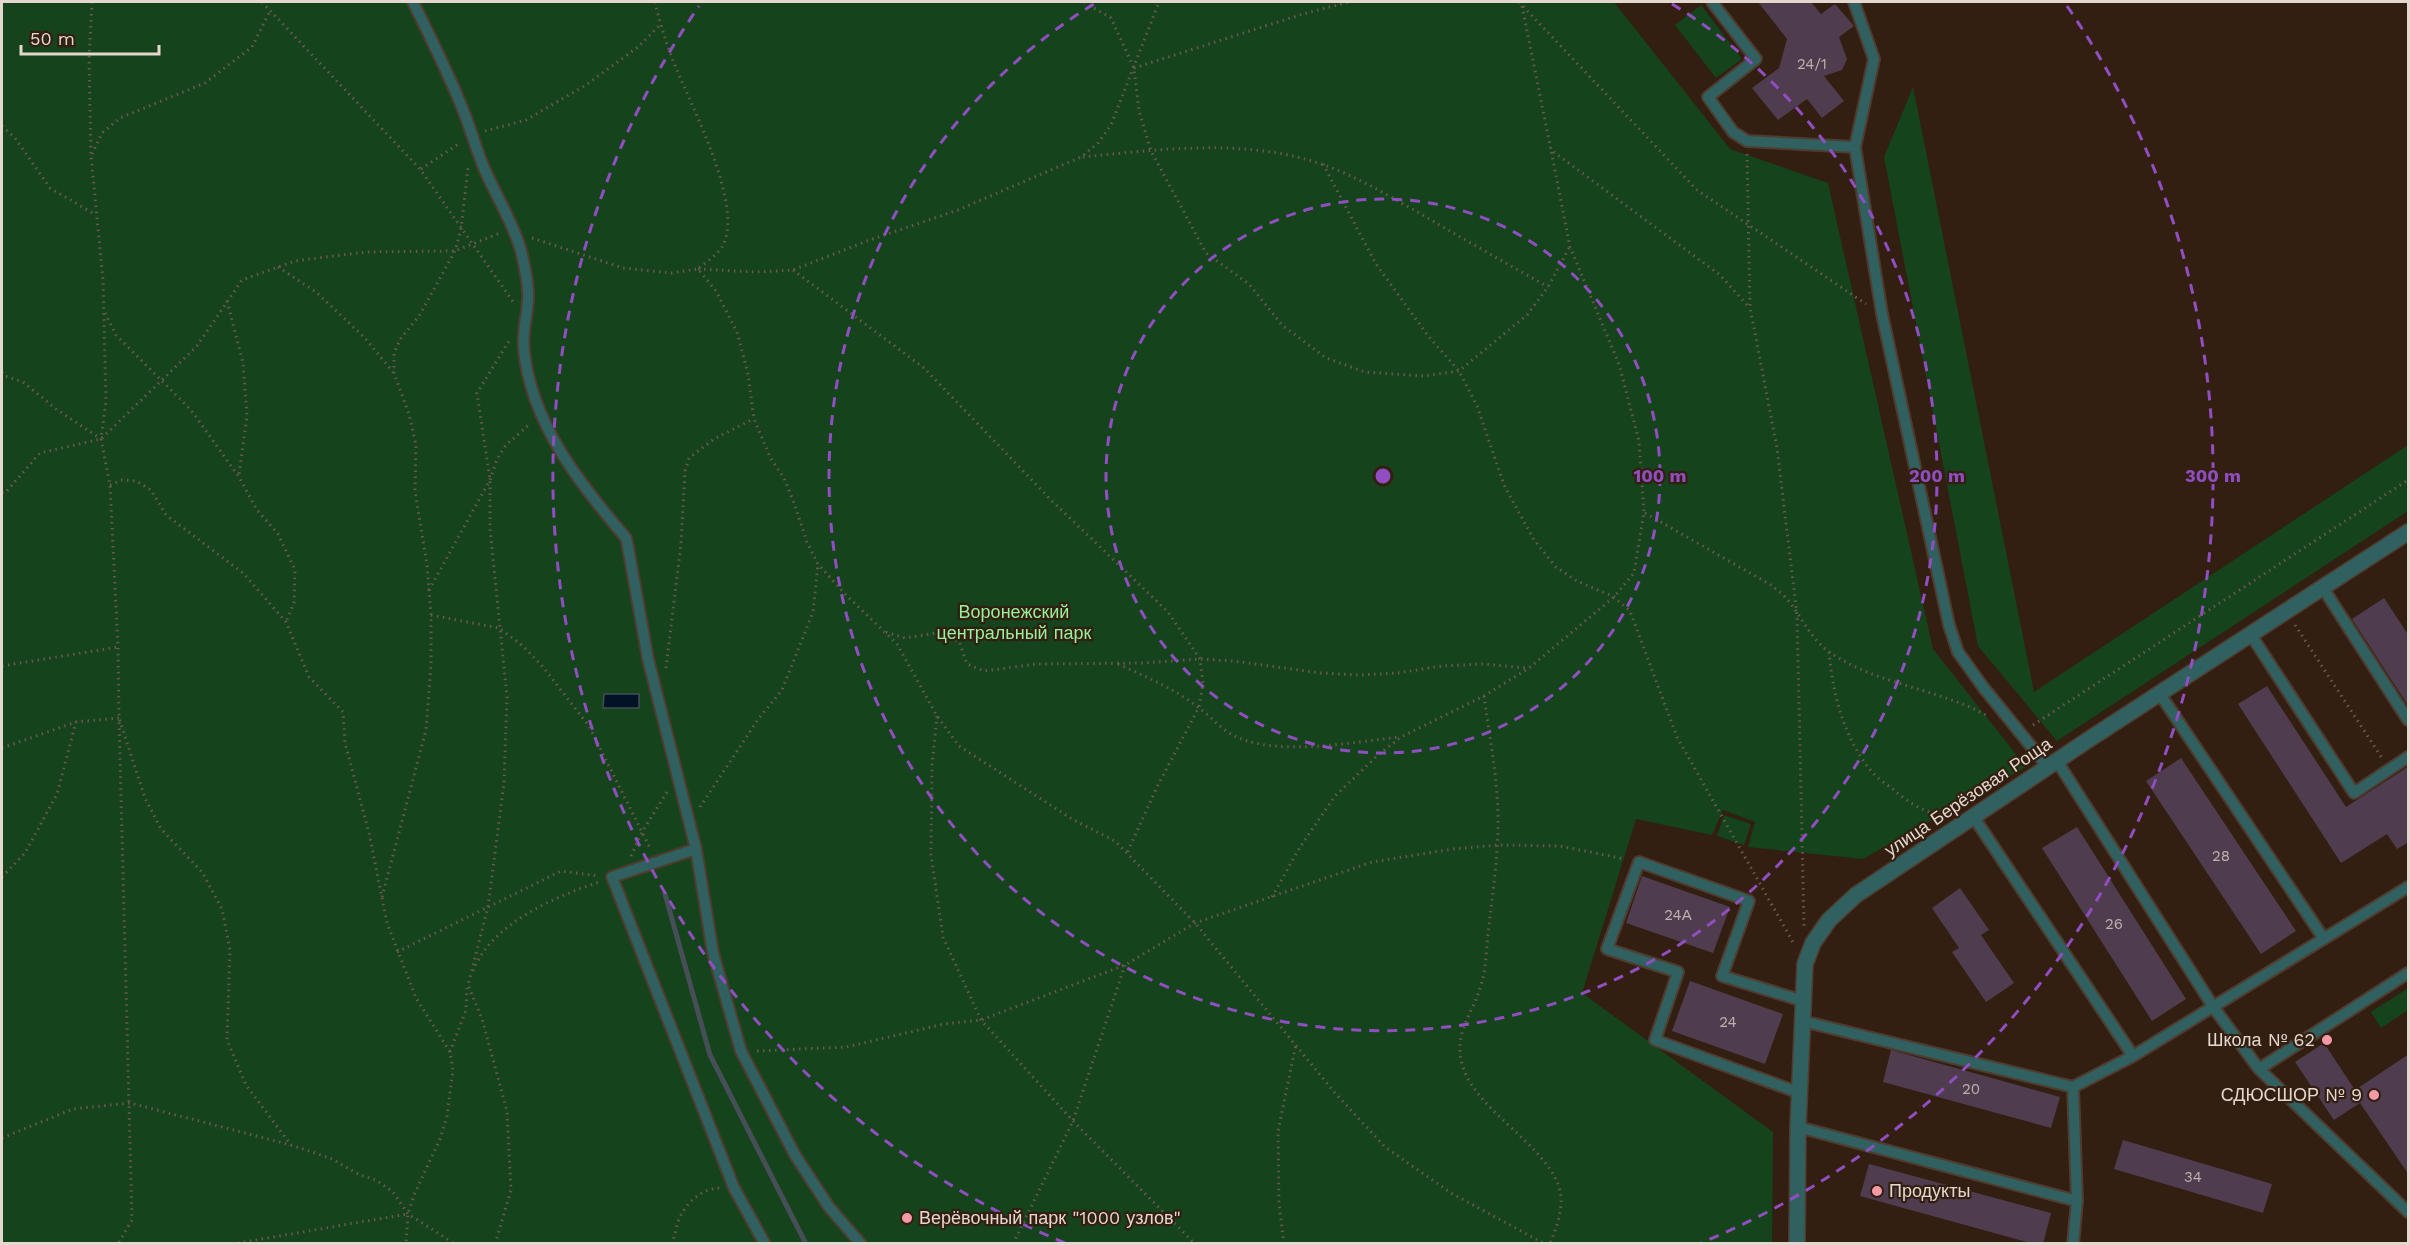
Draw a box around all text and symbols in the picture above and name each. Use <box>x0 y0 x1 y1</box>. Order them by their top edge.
scale bar <box>21 18 159 56</box>
text: 50 m <box>30 28 75 49</box>
house number: 24/1 <box>1797 55 1827 73</box>
text: 100 m <box>1633 465 1687 486</box>
text: 200 m <box>1909 465 1965 486</box>
text: 300 m <box>2185 465 2241 486</box>
centre of rings <box>1373 466 1393 486</box>
park label: Воронежский центральный парк <box>937 601 1092 643</box>
street label: улица Берёзовая Роща <box>1880 732 2056 860</box>
house number: 28 <box>2212 847 2230 865</box>
house number: 24А <box>1664 906 1692 924</box>
house number: 26 <box>2105 915 2123 933</box>
house number: 24 <box>1719 1013 1737 1031</box>
place label: Школа № 62 <box>2207 1029 2315 1050</box>
marker: Школа № 62 <box>2320 1033 2334 1047</box>
house number: 20 <box>1962 1080 1980 1098</box>
place label: СДЮСШОР № 9 <box>2221 1084 2362 1105</box>
marker: СДЮСШОР № 9 <box>2367 1088 2381 1102</box>
house number: 34 <box>2184 1168 2202 1186</box>
place label: Продукты <box>1889 1180 1970 1201</box>
marker: Продукты <box>1870 1184 1884 1198</box>
place label: Верёвочный парк "1000 узлов" <box>919 1207 1181 1228</box>
marker: Верёвочный парк "1000 узлов" <box>900 1211 914 1225</box>

